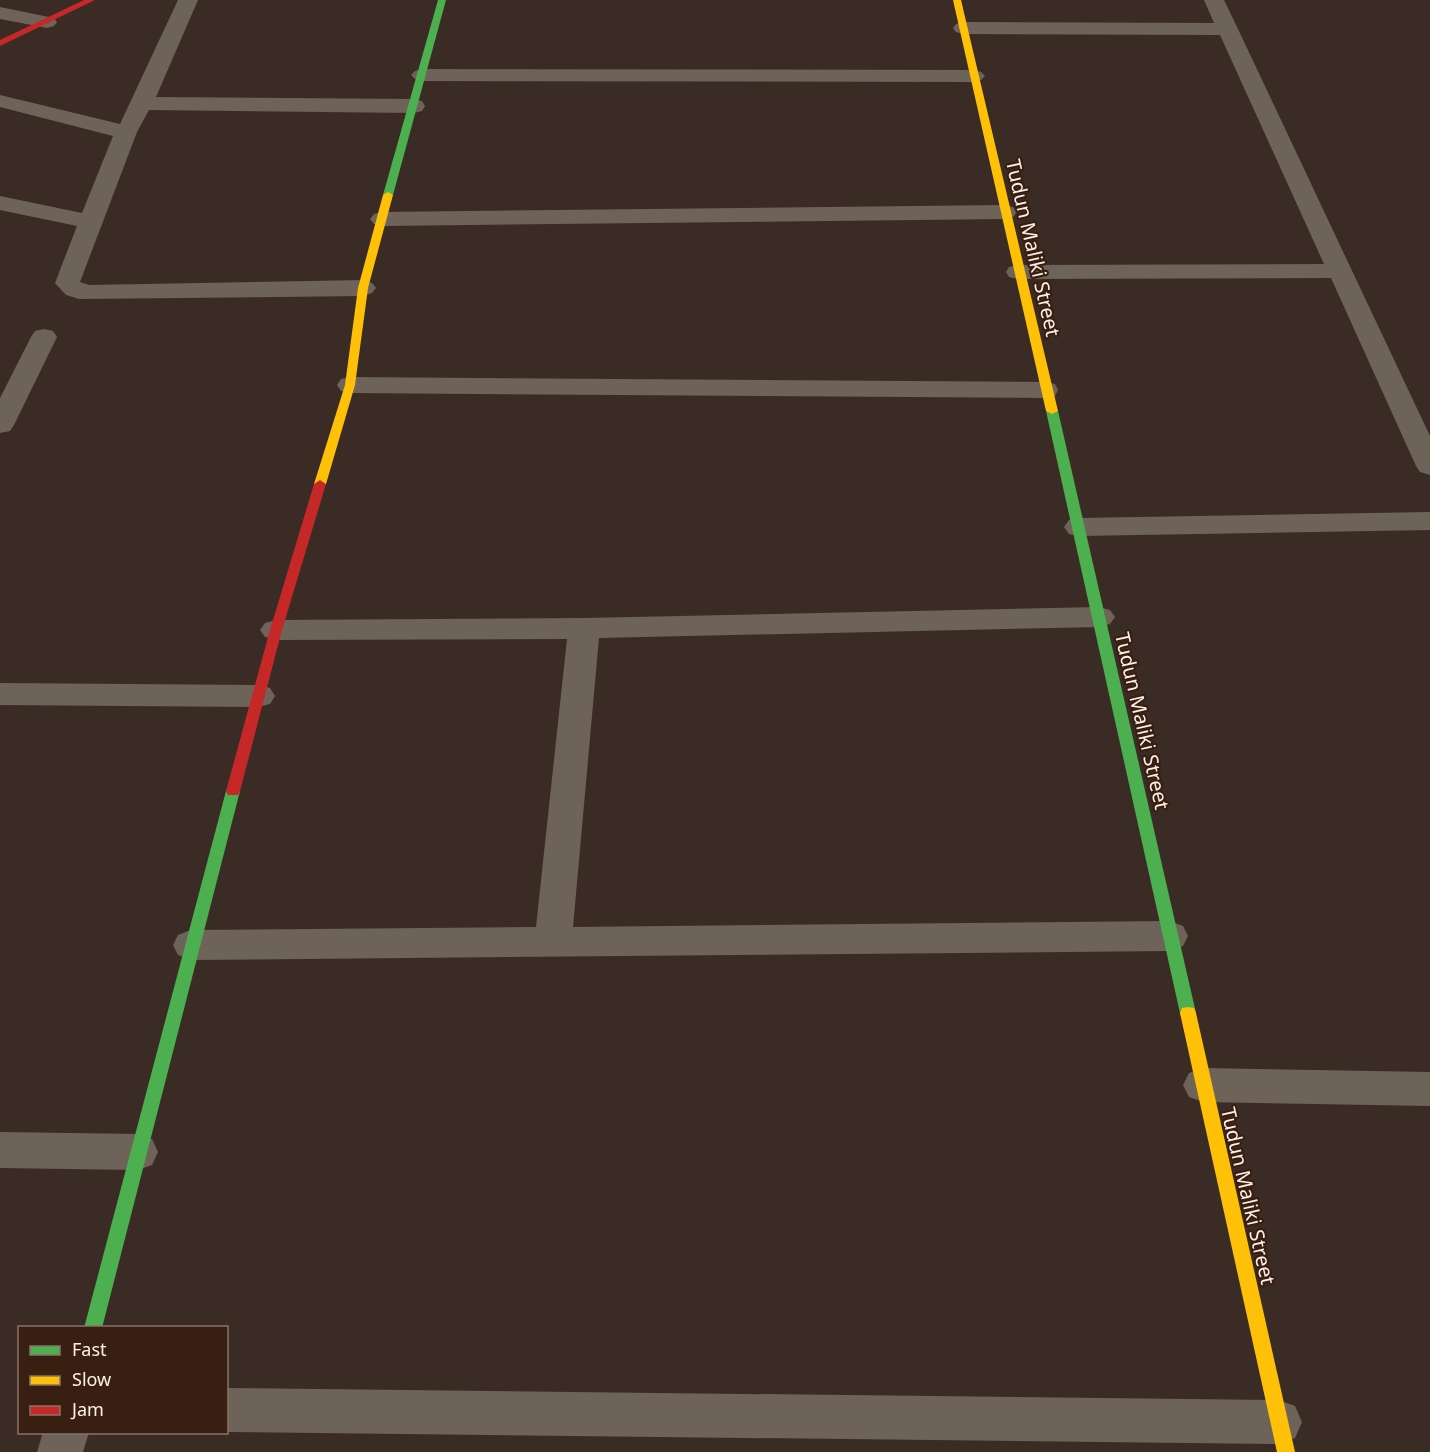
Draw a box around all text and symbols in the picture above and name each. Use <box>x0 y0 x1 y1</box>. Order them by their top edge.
street label: Tudun Maliki Street <box>1000 157 1067 339</box>
street label: Tudun Maliki Street <box>1109 630 1176 812</box>
street label: Tudun Maliki Street <box>1215 1105 1282 1287</box>
legend <box>18 1326 228 1434</box>
text: Fast <box>72 1337 107 1361</box>
text: Slow <box>72 1367 111 1391</box>
text: Jam <box>70 1397 104 1421</box>

